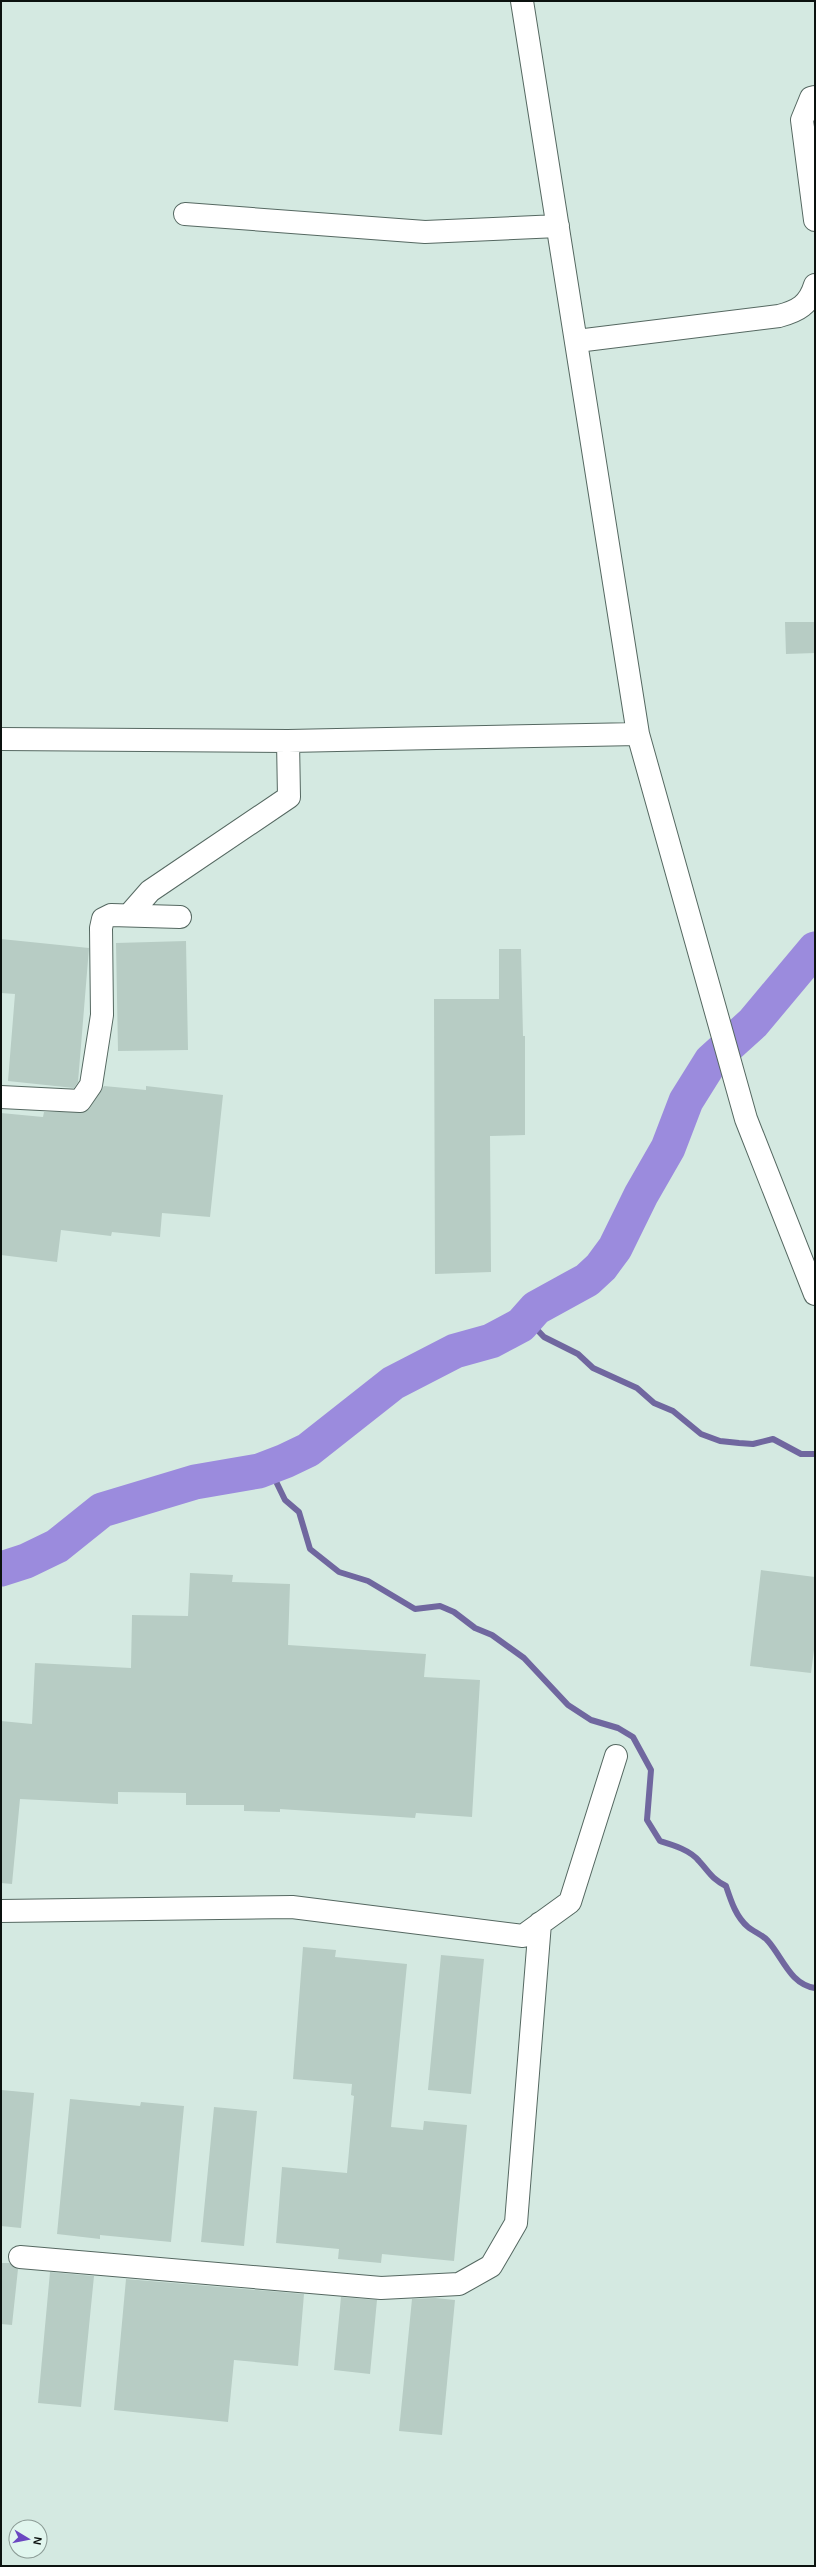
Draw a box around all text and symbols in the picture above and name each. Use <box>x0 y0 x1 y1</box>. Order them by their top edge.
north arrow <box>8 2519 48 2559</box>
text: N <box>31 2536 44 2546</box>

